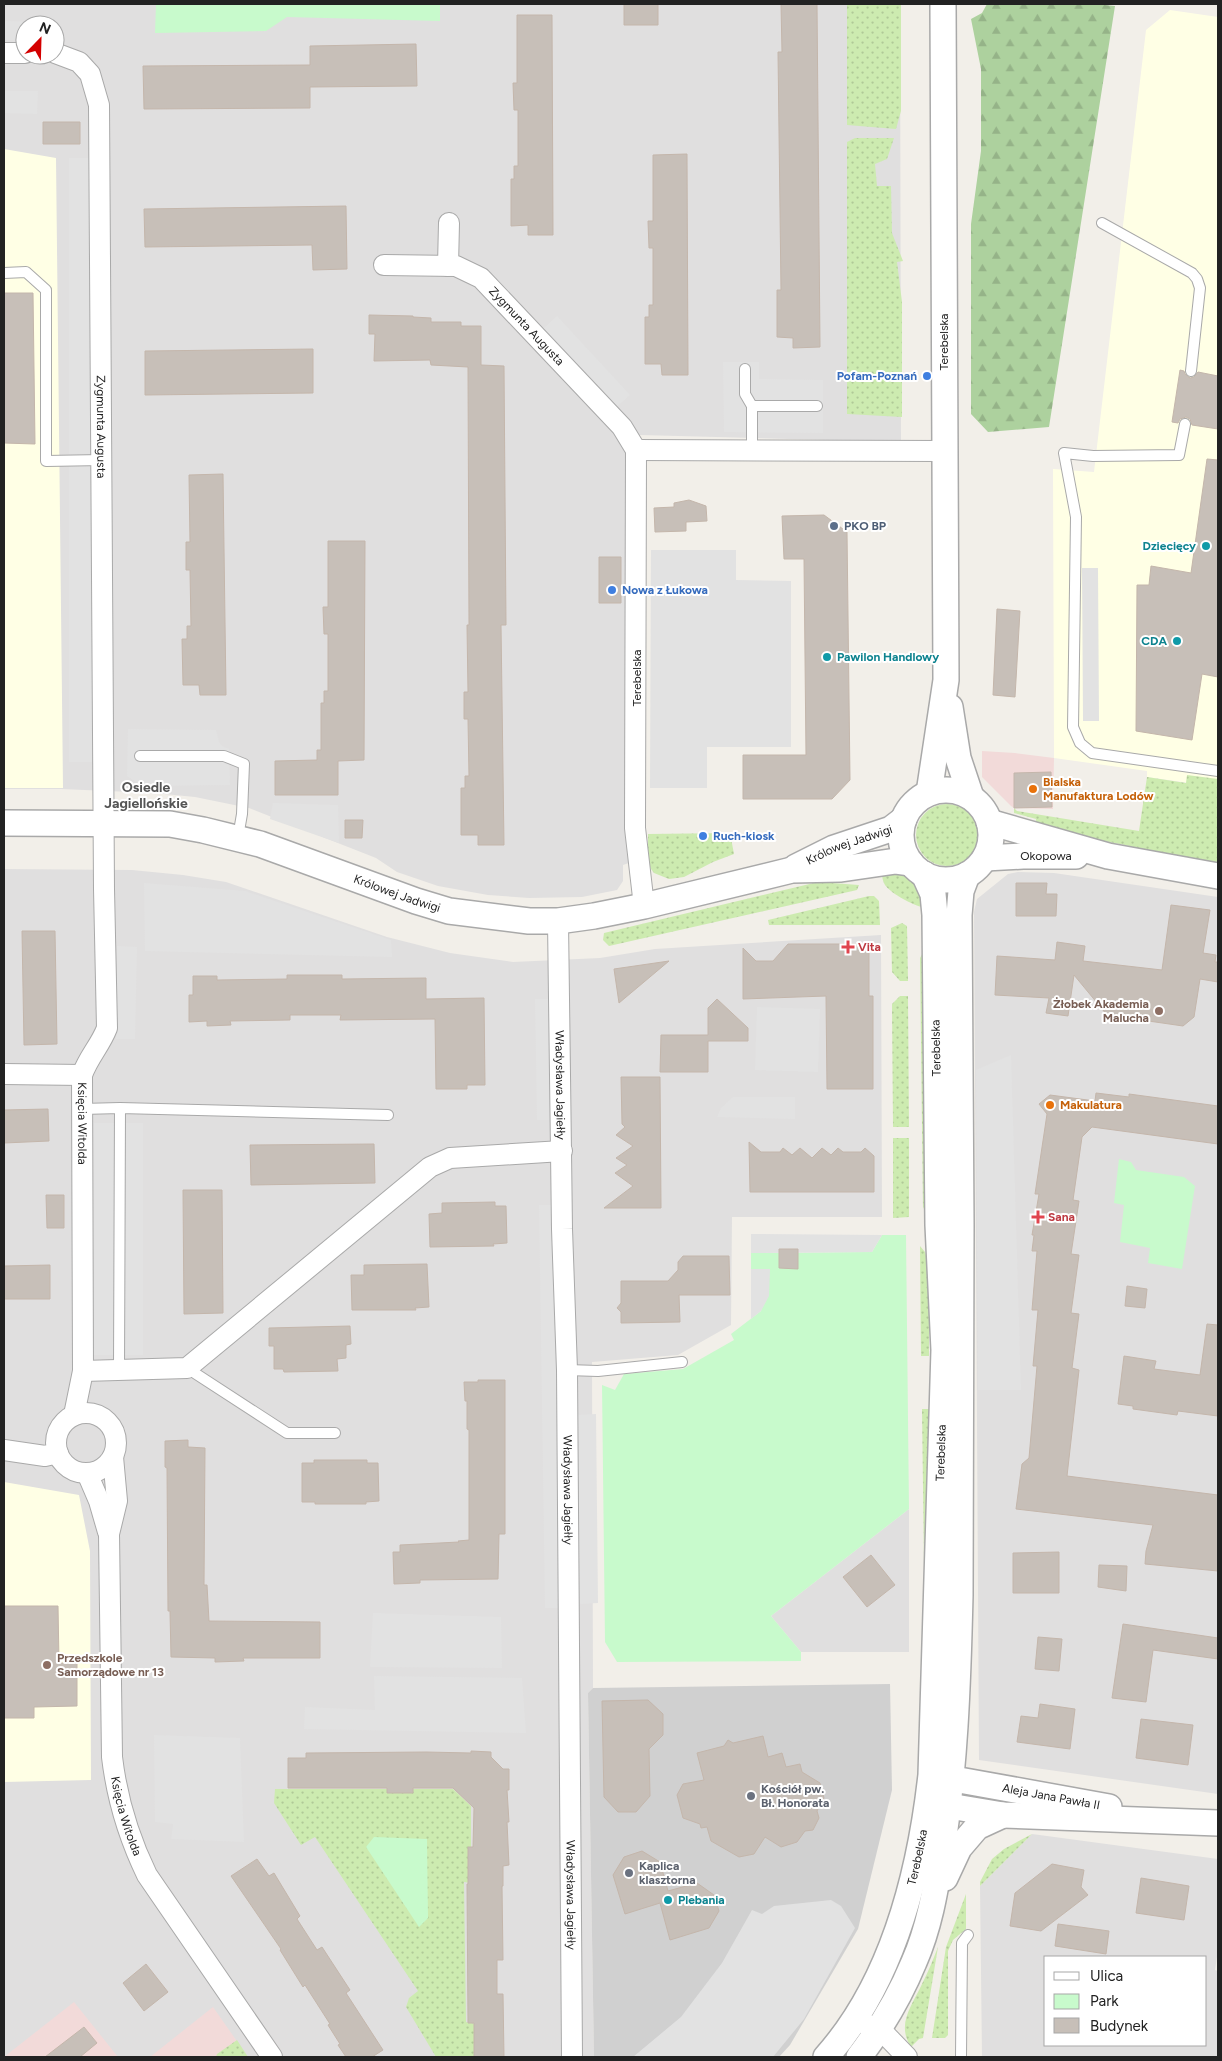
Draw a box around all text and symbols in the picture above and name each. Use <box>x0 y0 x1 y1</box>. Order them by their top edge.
north arrow <box>15 15 65 65</box>
text: N <box>37 19 53 38</box>
street label: Zygmunta Augusta <box>486 284 567 368</box>
street label: Terebelska <box>937 314 951 370</box>
place label: Pofam-Poznań <box>837 369 917 383</box>
marker: Pofam-Poznań <box>921 370 933 382</box>
street label: Zygmunta Augusta <box>94 375 108 478</box>
place label: PKO BP <box>844 519 887 533</box>
marker: PKO BP <box>828 520 840 532</box>
place label: Dziecięcy <box>1143 539 1196 553</box>
marker: Dziecięcy <box>1200 540 1212 552</box>
place label: Nowa z Łukowa <box>622 583 708 597</box>
marker: Nowa z Łukowa <box>606 584 618 596</box>
place label: CDA <box>1141 634 1167 648</box>
marker: CDA <box>1171 635 1183 647</box>
street label: Terebelska <box>630 650 644 706</box>
place label: Pawilon Handlowy <box>837 650 939 664</box>
marker: Pawilon Handlowy <box>821 651 833 663</box>
place label: Bialska Manufaktura Lodów <box>1043 775 1153 803</box>
district label: Osiedle Jagiellońskie <box>104 779 188 812</box>
marker: Bialska Manufaktura Lodów <box>1027 783 1039 795</box>
street label: Królowej Jadwigi <box>804 822 894 868</box>
place label: Ruch-kiosk <box>713 829 775 843</box>
marker: Ruch-kiosk <box>697 830 709 842</box>
street label: Okopowa <box>1020 849 1072 863</box>
street label: Królowej Jadwigi <box>352 872 442 915</box>
place label: Vita <box>858 940 881 954</box>
marker: Vita <box>842 941 854 953</box>
place label: Żłobek Akademia Malucha <box>1053 997 1149 1025</box>
marker: Żłobek Akademia Malucha <box>1153 1005 1165 1017</box>
street label: Terebelska <box>929 1020 943 1076</box>
street label: Władysława Jagiełły <box>552 1030 568 1141</box>
street label: Księcia Witolda <box>75 1082 89 1165</box>
place label: Makulatura <box>1060 1098 1122 1112</box>
marker: Makulatura <box>1044 1099 1056 1111</box>
place label: Sana <box>1048 1210 1075 1224</box>
marker: Sana <box>1032 1211 1044 1223</box>
street label: Terebelska <box>933 1424 949 1481</box>
street label: Władysława Jagiełły <box>560 1435 575 1545</box>
place label: Przedszkole Samorządowe nr 13 <box>57 1651 164 1679</box>
marker: Przedszkole Samorządowe nr 13 <box>41 1659 53 1671</box>
street label: Księcia Witolda <box>108 1775 144 1858</box>
street label: Aleja Jana Pawła II <box>1001 1781 1101 1812</box>
place label: Kościół pw. Bł. Honorata <box>761 1782 829 1810</box>
marker: Kościół pw. Bł. Honorata <box>745 1790 757 1802</box>
street label: Terebelska <box>904 1828 930 1887</box>
street label: Władysława Jagiełły <box>563 1840 578 1950</box>
place label: Kaplica klasztorna <box>639 1859 696 1887</box>
marker: Kaplica klasztorna <box>623 1867 635 1879</box>
place label: Plebania <box>678 1893 725 1907</box>
marker: Plebania <box>662 1894 674 1906</box>
legend <box>1044 1956 1207 2046</box>
text: Ulica <box>1090 1967 1123 1985</box>
text: Park <box>1090 1992 1119 2010</box>
text: Budynek <box>1090 2017 1149 2035</box>

